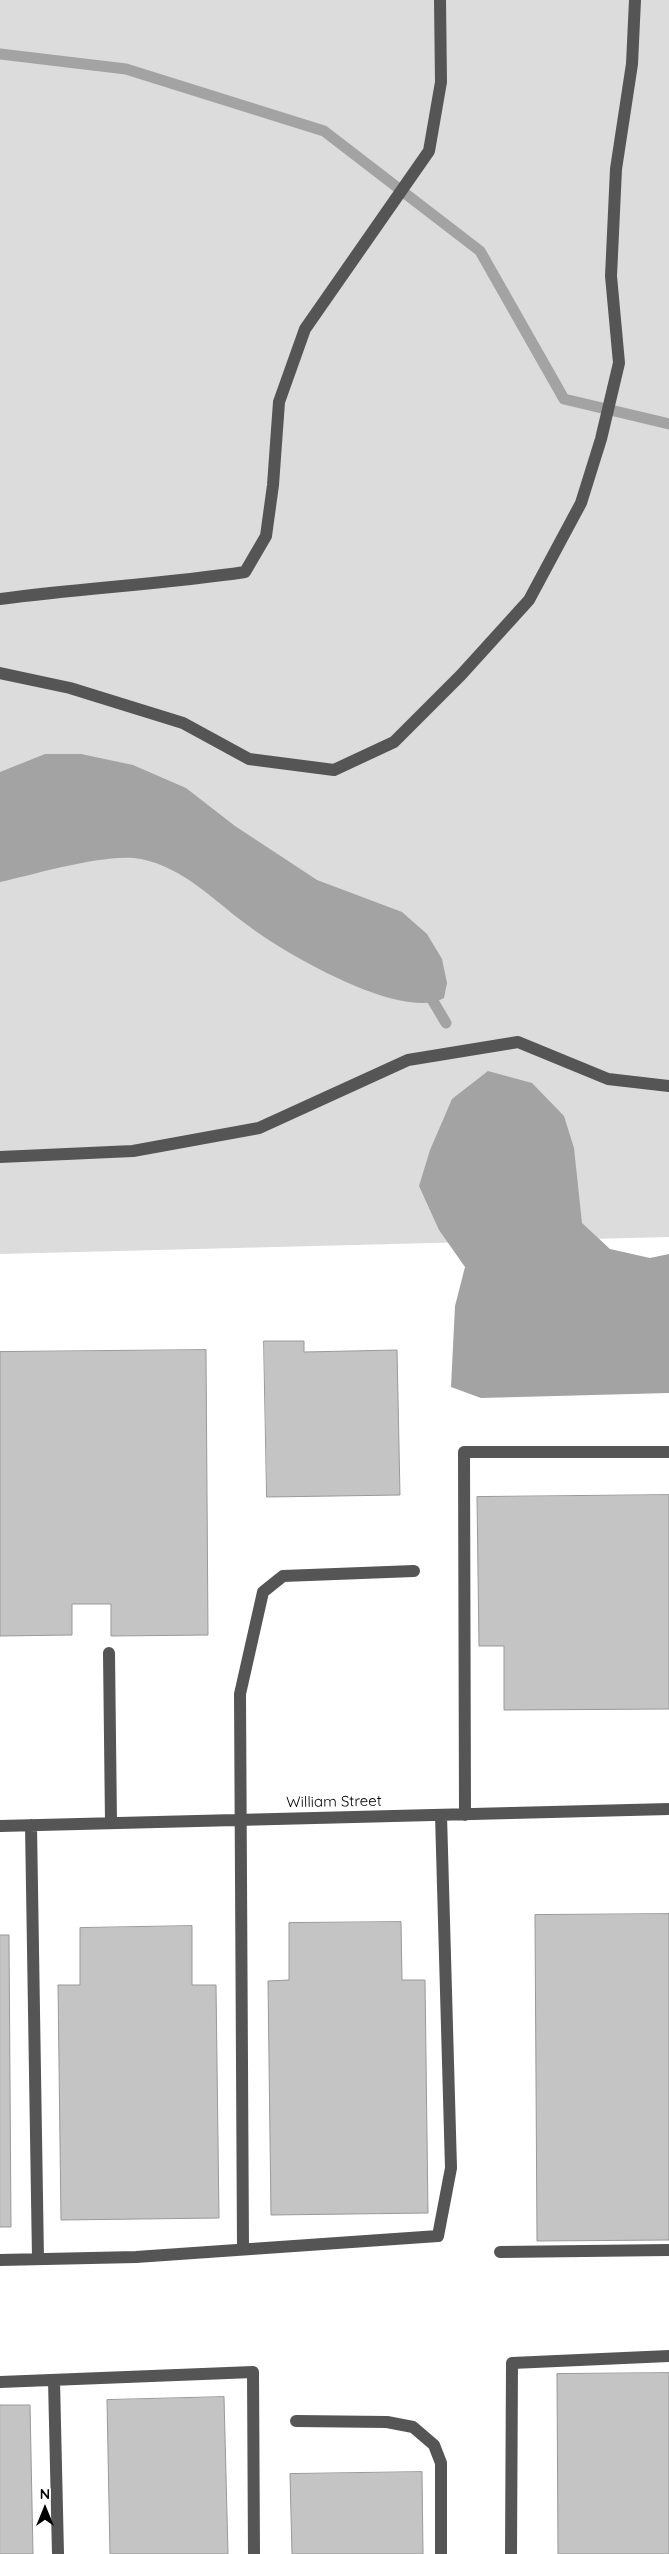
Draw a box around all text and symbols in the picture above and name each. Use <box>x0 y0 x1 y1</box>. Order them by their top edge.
street label: William Street <box>286 1792 382 1812</box>
north arrow <box>20 2484 70 2534</box>
text: N <box>40 2485 50 2503</box>

